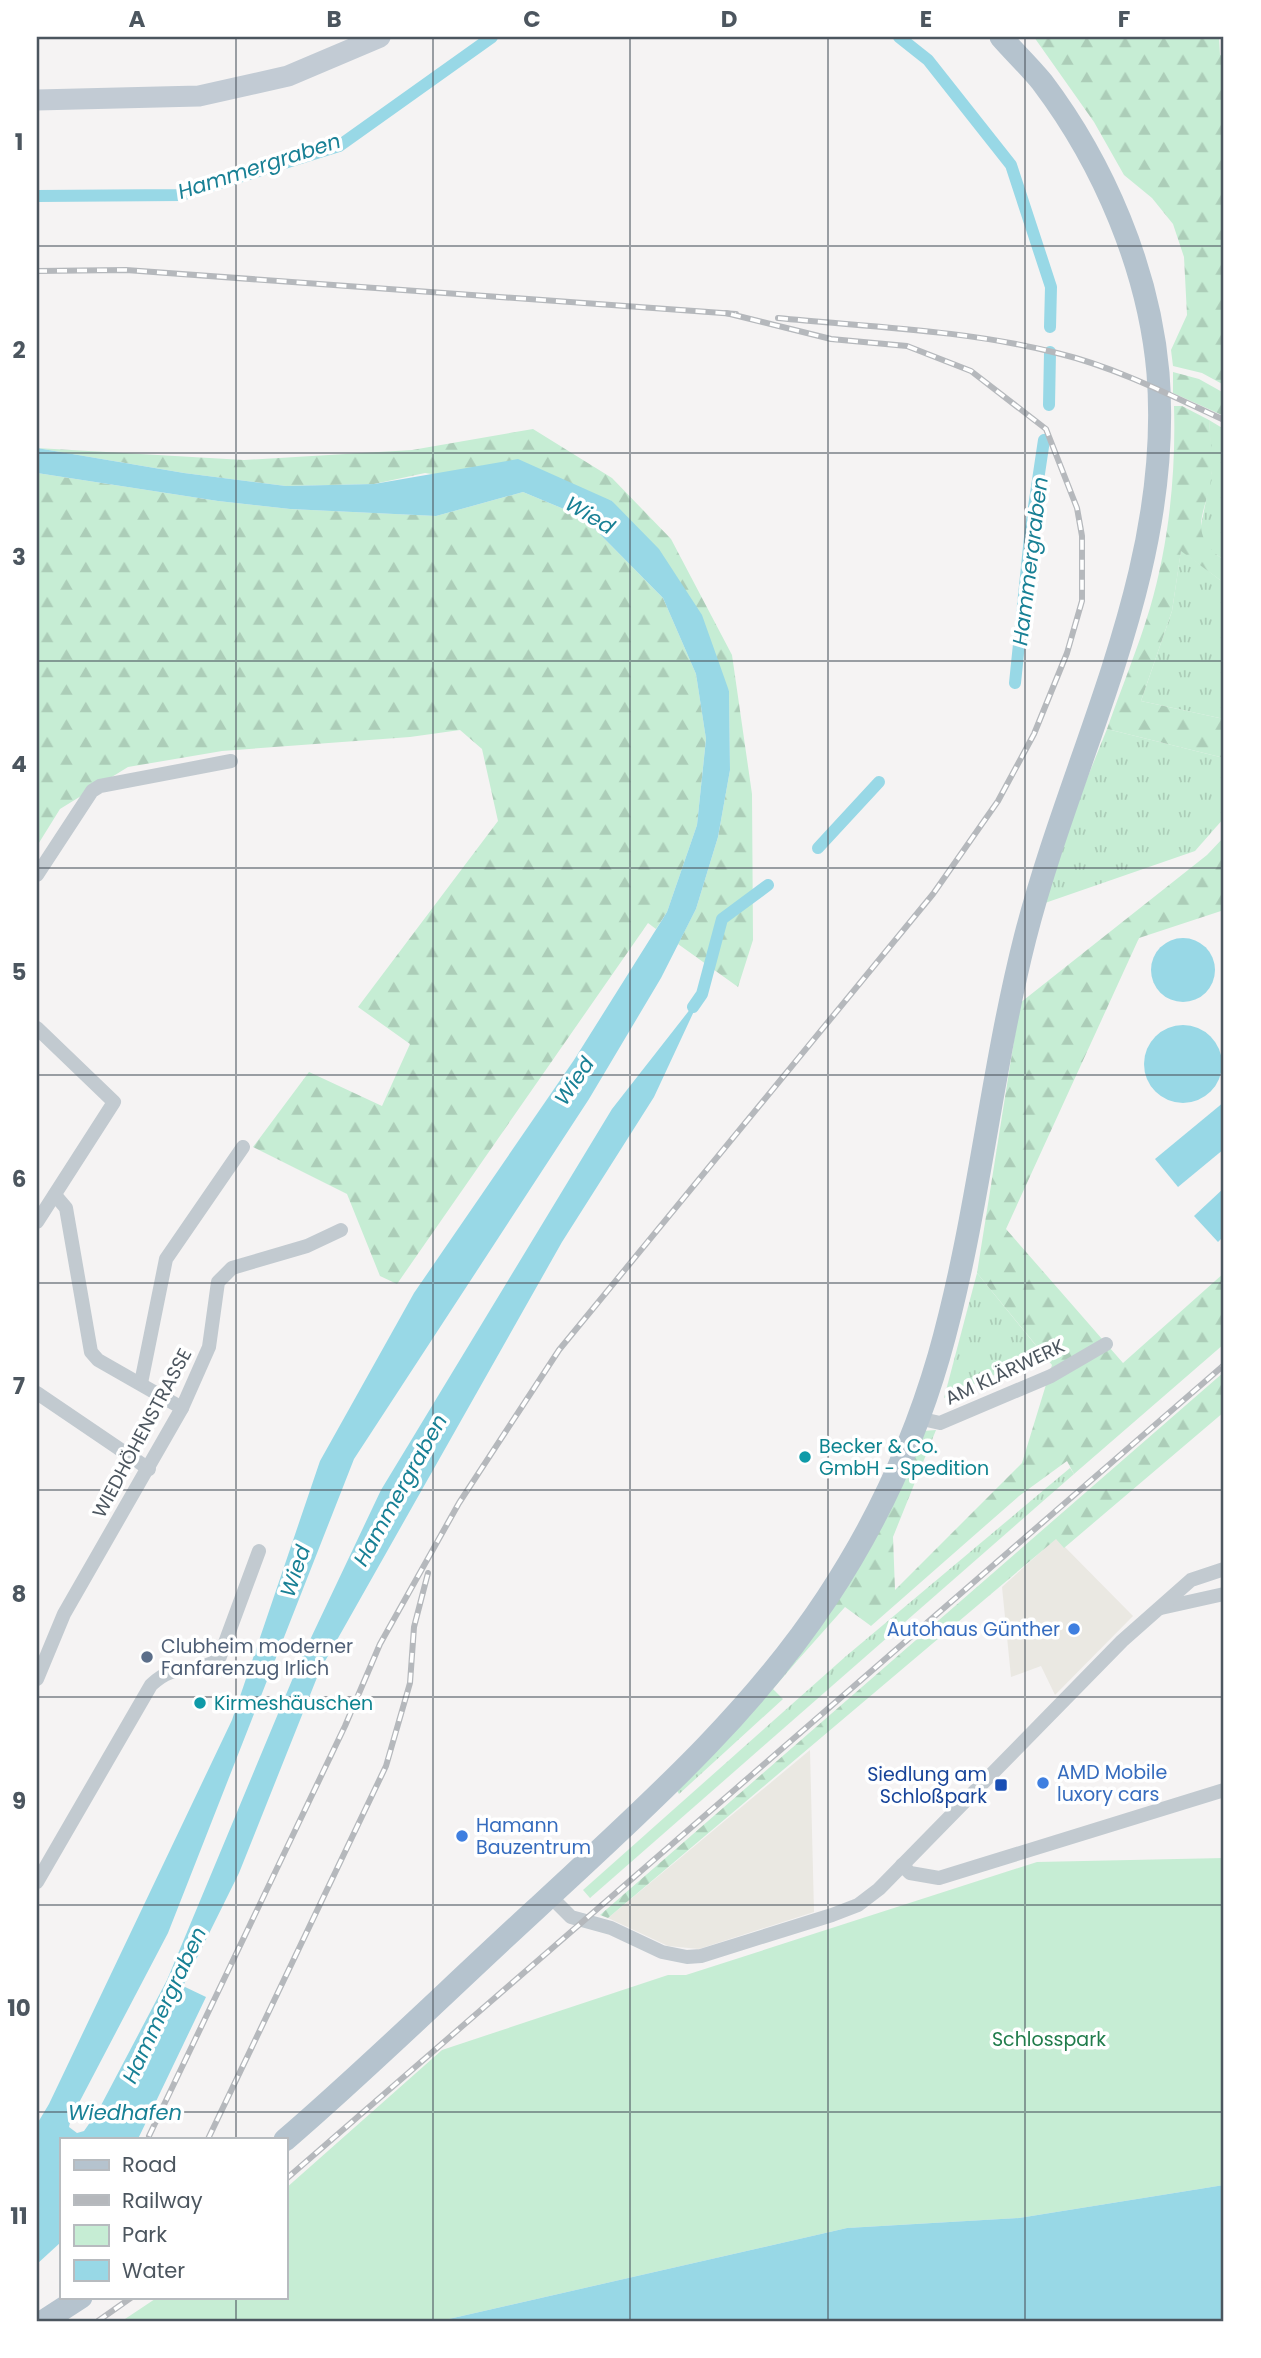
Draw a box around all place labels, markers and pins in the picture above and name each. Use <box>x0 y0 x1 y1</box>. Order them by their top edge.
place label: Becker & Co. GmbH - Spedition <box>819 1433 989 1482</box>
marker: Becker & Co. GmbH - Spedition <box>797 1449 813 1465</box>
place label: Autohaus Günther <box>887 1616 1060 1643</box>
marker: Autohaus Günther <box>1066 1621 1082 1637</box>
place label: Clubheim moderner Fanfarenzug Irlich <box>161 1633 353 1682</box>
marker: Clubheim moderner Fanfarenzug Irlich <box>139 1649 155 1665</box>
place label: Kirmeshäuschen <box>214 1690 373 1717</box>
marker: Kirmeshäuschen <box>192 1695 208 1711</box>
place label: AMD Mobile luxory cars <box>1057 1759 1167 1808</box>
place label: Siedlung am Schloßpark <box>867 1761 987 1810</box>
marker: AMD Mobile luxory cars <box>1035 1775 1051 1791</box>
marker: Siedlung am Schloßpark <box>993 1777 1009 1793</box>
place label: Hamann Bauzentrum <box>476 1812 591 1861</box>
marker: Hamann Bauzentrum <box>454 1828 470 1844</box>

